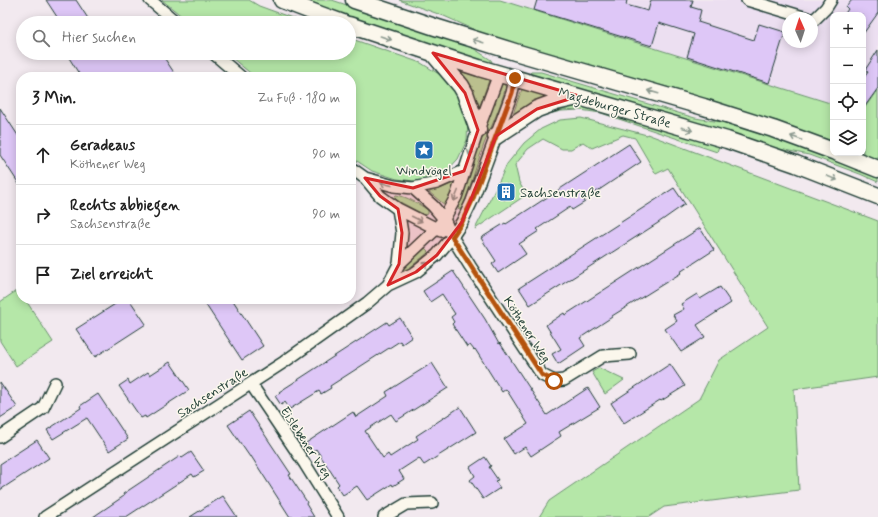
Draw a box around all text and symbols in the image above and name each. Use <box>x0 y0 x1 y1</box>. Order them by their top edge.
north arrow <box>782 12 818 48</box>
map controls <box>830 12 866 156</box>
button: + <box>830 12 866 48</box>
search box <box>16 16 356 60</box>
icon: search <box>30 27 52 49</box>
text: Hier suchen <box>62 28 136 48</box>
one-way arrow <box>380 34 392 42</box>
one-way arrow <box>472 37 485 44</box>
button: − <box>830 48 866 84</box>
route end <box>506 69 524 87</box>
street label: Magdeburger Straße <box>556 84 673 135</box>
button: locate <box>830 84 866 120</box>
text: 3 Min. <box>32 87 76 109</box>
one-way arrow <box>647 88 660 95</box>
text: Zu Fuß · 180 m <box>257 90 340 107</box>
button: layers <box>830 120 866 156</box>
one-way arrow <box>680 126 693 133</box>
one-way arrow <box>791 133 803 141</box>
text: Geradeaus <box>70 136 135 156</box>
place icon: Windvögel <box>413 139 435 161</box>
icon: ahead <box>32 144 54 166</box>
one-way arrow <box>467 144 475 156</box>
text: 90 m <box>312 146 340 163</box>
text: Köthener Weg <box>70 156 146 173</box>
place label: Windvögel <box>396 163 452 180</box>
one-way arrow <box>825 175 837 183</box>
one-way arrow <box>380 179 393 187</box>
building icon: Sachsenstraße <box>495 181 517 203</box>
place label: Sachsenstraße <box>520 185 601 202</box>
one-way arrow <box>451 189 459 201</box>
text: Rechts abbiegen <box>70 196 180 216</box>
icon: right <box>32 204 54 226</box>
text: 90 m <box>312 206 340 223</box>
text: Sachsenstraße <box>70 216 151 233</box>
one-way arrow <box>411 216 423 223</box>
one-way arrow <box>417 262 428 271</box>
icon: arrive <box>32 264 54 286</box>
text: Ziel erreicht <box>70 265 153 285</box>
street label: Köthener Weg <box>499 294 554 366</box>
street label: Sachsenstraße <box>174 364 251 422</box>
route start <box>545 372 563 390</box>
street label: Eislebener Weg <box>276 404 335 482</box>

